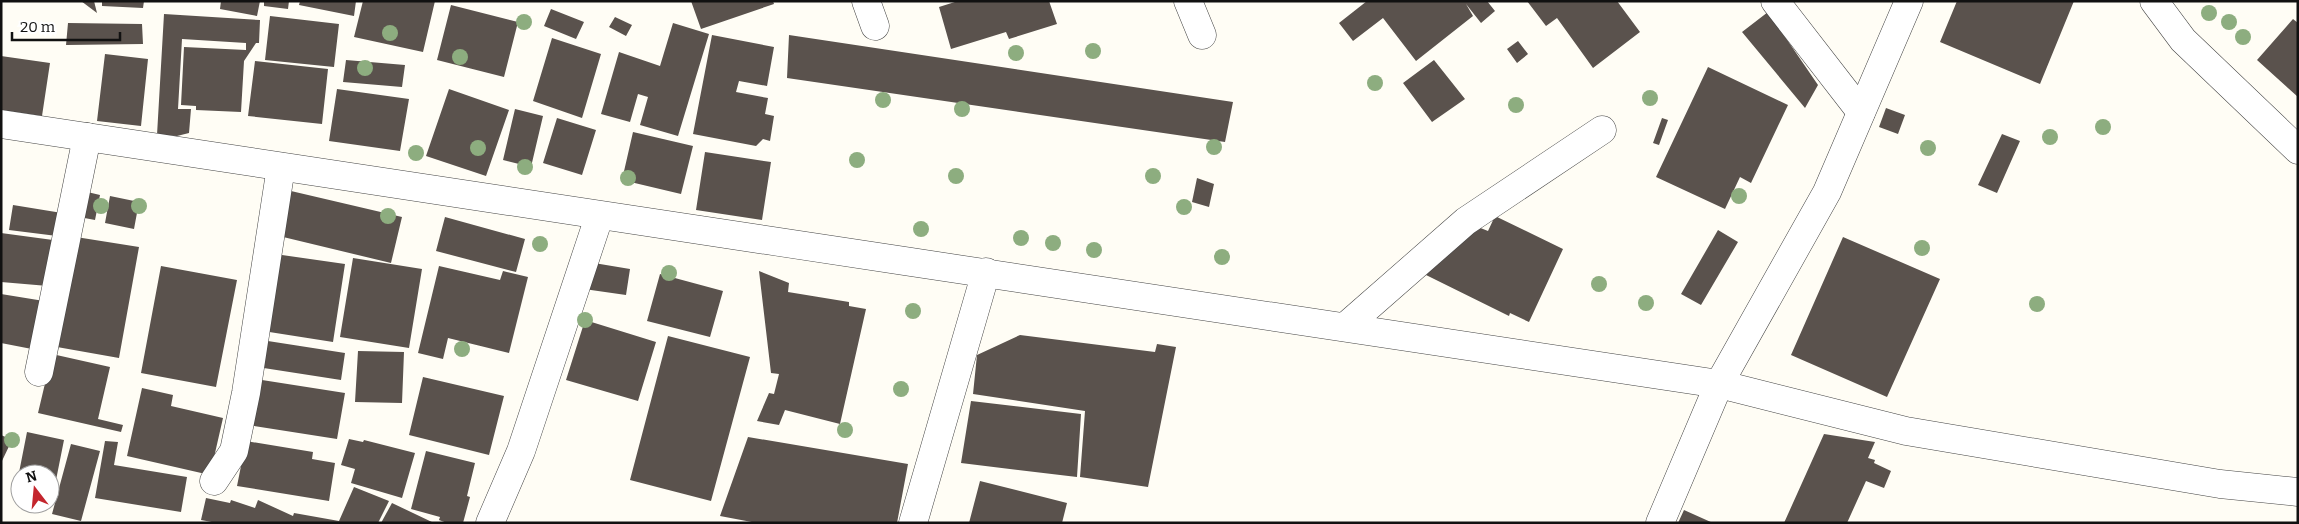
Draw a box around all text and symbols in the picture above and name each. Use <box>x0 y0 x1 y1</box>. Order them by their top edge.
scale bar <box>12 10 120 42</box>
text: 20 m <box>20 18 56 36</box>
north arrow <box>10 464 60 514</box>
text: N <box>24 467 39 487</box>

